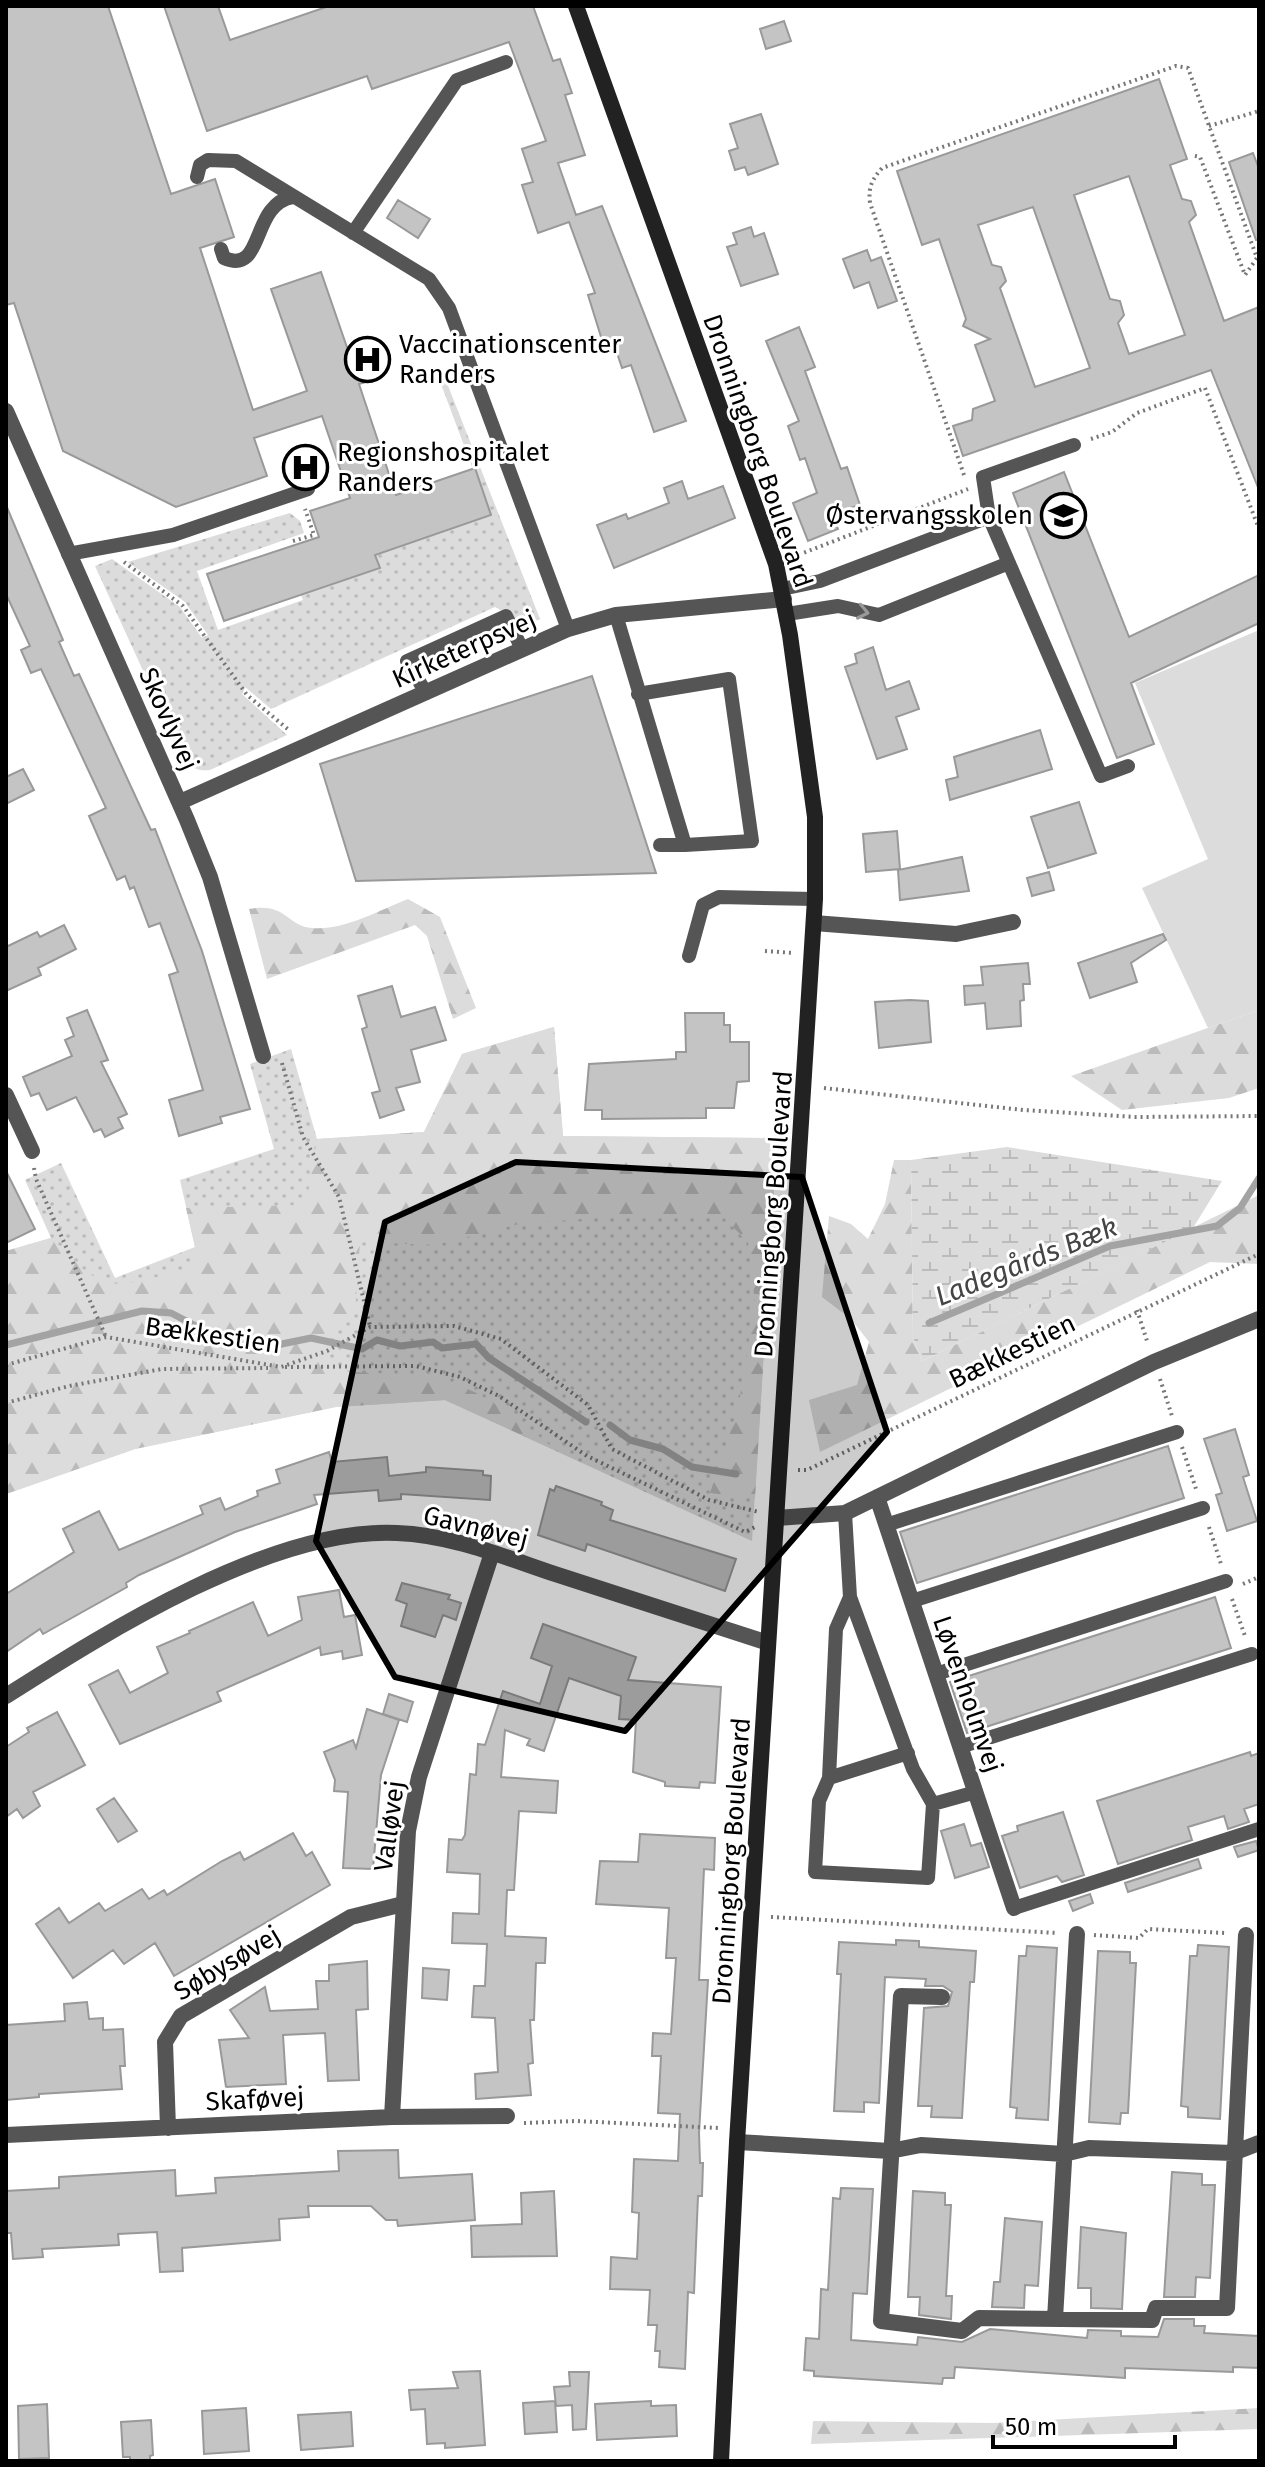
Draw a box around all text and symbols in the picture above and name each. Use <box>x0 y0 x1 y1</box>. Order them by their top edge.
street label: Dronningborg Boulevard <box>696 310 819 592</box>
place label: Vaccinationscenter Randers <box>399 329 621 390</box>
hospital icon: Vaccinationscenter Randers <box>344 335 392 383</box>
place label: Regionshospitalet Randers <box>337 437 550 498</box>
hospital icon: Regionshospitalet Randers <box>282 443 330 491</box>
school or university icon: Østervangsskolen <box>1040 491 1088 539</box>
place label: Østervangsskolen <box>825 500 1033 531</box>
one-way arrow <box>856 603 870 620</box>
street label: Kirketerpsvej <box>387 604 541 695</box>
street label: Skovlyvej <box>132 663 205 775</box>
street label: Dronningborg Boulevard <box>748 1070 799 1358</box>
water label: Ladegårds Bæk <box>930 1210 1122 1313</box>
street label: Bækkestien <box>944 1308 1080 1395</box>
street label: Bækkestien <box>143 1311 283 1360</box>
street label: Gavnøvej <box>420 1499 532 1556</box>
street label: Løvenholmvej <box>926 1612 1009 1777</box>
street label: Dronningborg Boulevard <box>706 1717 757 2005</box>
street label: Valløvej <box>368 1779 411 1874</box>
street label: Søbysøvej <box>168 1920 286 2007</box>
street label: Skaføvej <box>205 2081 305 2118</box>
scale bar <box>993 2399 1175 2449</box>
text: 50 m <box>1005 2413 1057 2441</box>

